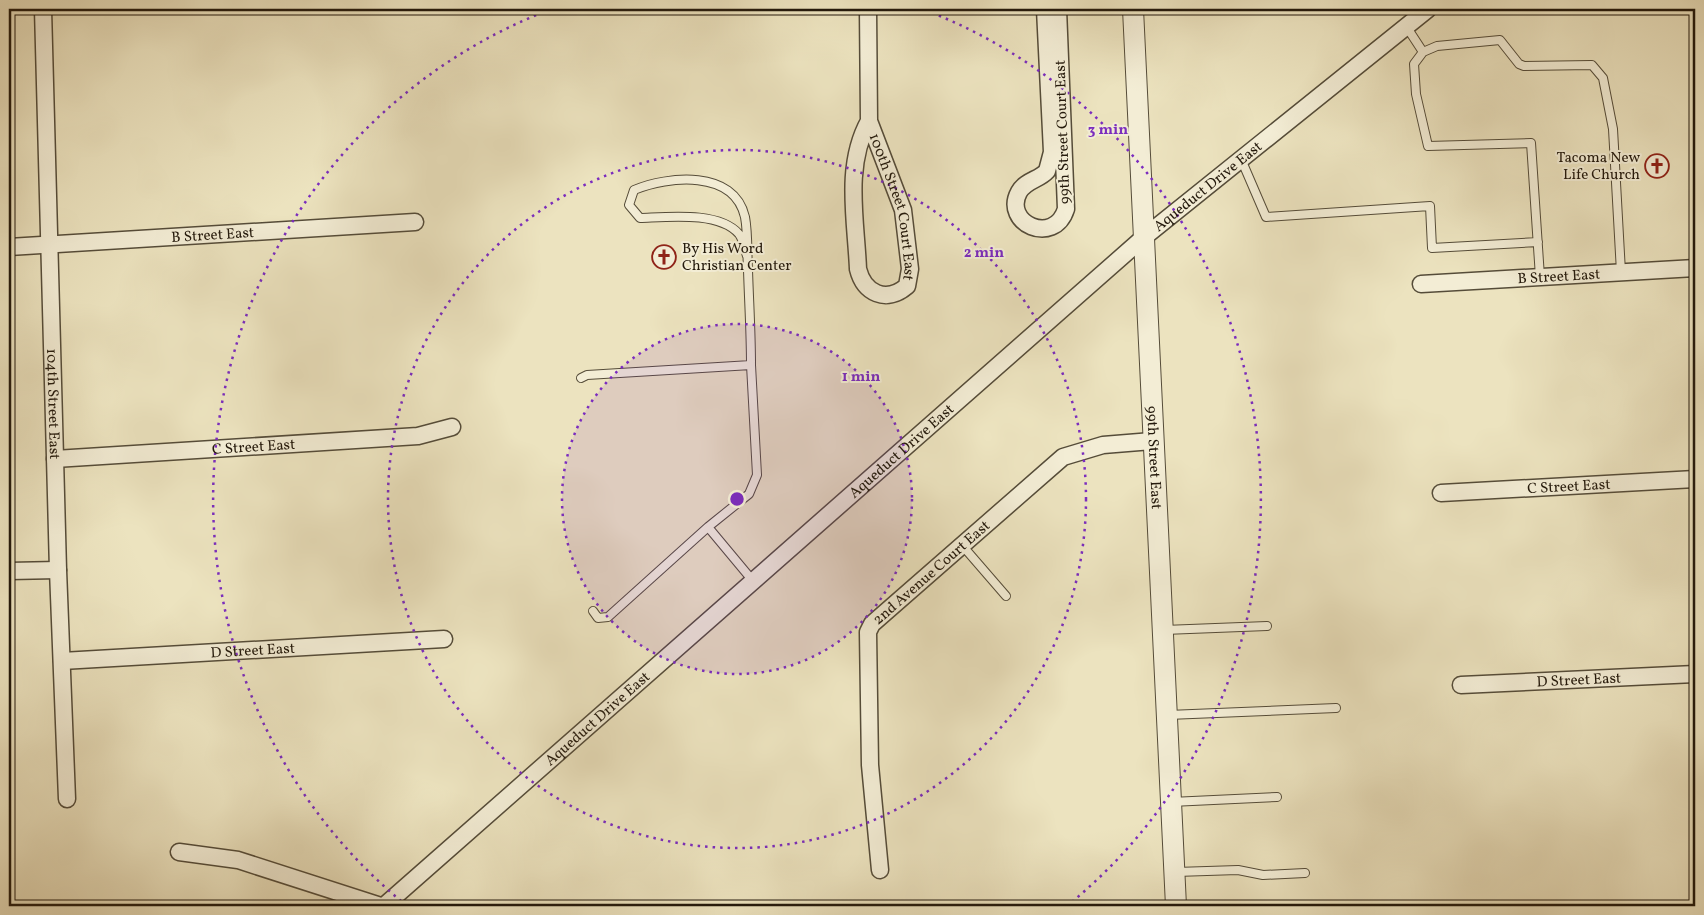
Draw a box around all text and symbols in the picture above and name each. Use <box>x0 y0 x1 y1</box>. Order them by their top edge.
street label: 99th Street Court East <box>1050 60 1077 204</box>
text: 3 min <box>1088 120 1128 141</box>
street label: 100th Street Court East <box>863 130 919 282</box>
street label: Aqueduct Drive East <box>1150 137 1267 237</box>
place label: Tacoma New Life Church <box>1557 148 1640 186</box>
church icon: Tacoma New Life Church <box>1644 153 1670 179</box>
street label: B Street East <box>171 223 255 249</box>
place label: By His Word Christian Center <box>682 239 792 277</box>
text: 2 min <box>964 243 1004 264</box>
church icon: By His Word Christian Center <box>651 244 677 270</box>
street label: B Street East <box>1517 265 1601 290</box>
street label: 104th Street East <box>40 348 64 460</box>
text: 1 min <box>842 367 880 388</box>
street label: Aqueduct Drive East <box>845 400 959 504</box>
street label: 99th Street East <box>1140 405 1166 510</box>
street label: C Street East <box>211 435 296 461</box>
street label: C Street East <box>1527 475 1611 500</box>
centre of rings <box>728 490 746 508</box>
street label: 2nd Avenue Court East <box>869 516 995 631</box>
street label: D Street East <box>210 639 296 664</box>
street label: Aqueduct Drive East <box>541 667 655 772</box>
street label: D Street East <box>1536 668 1622 693</box>

